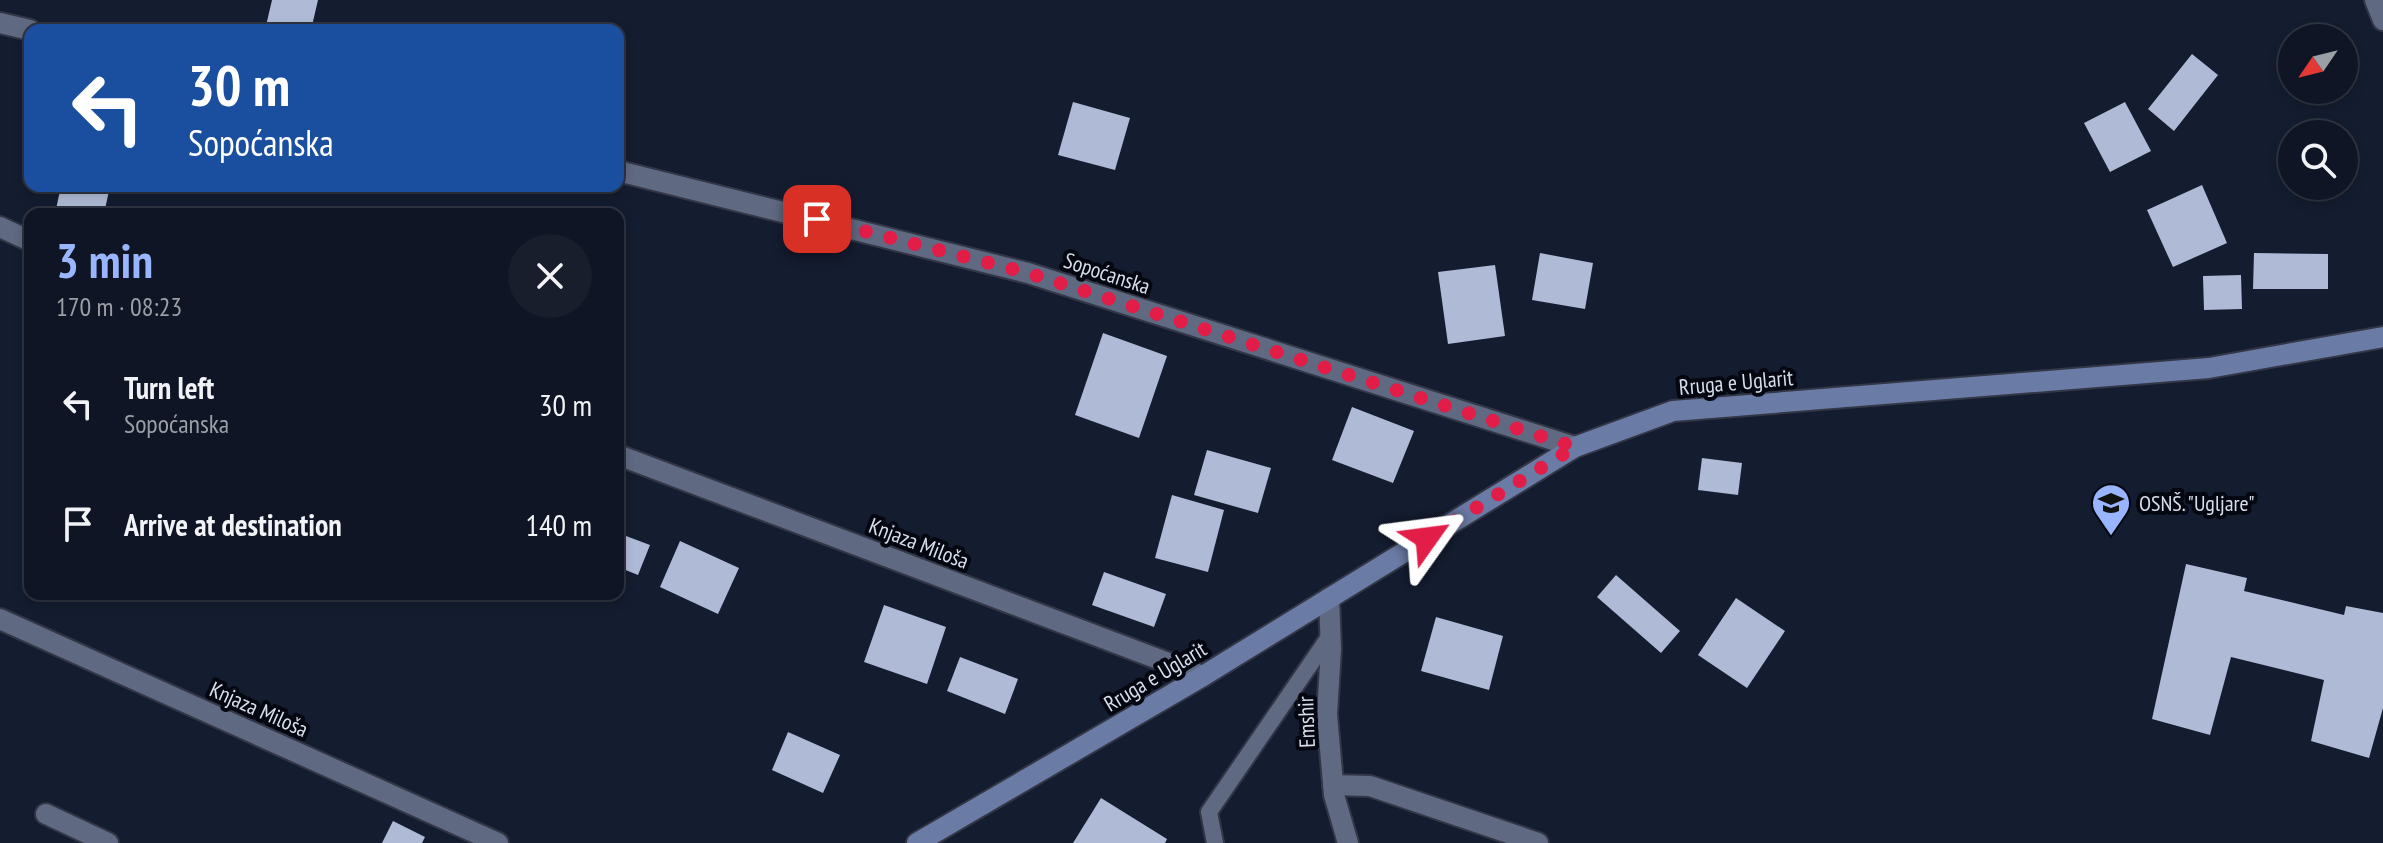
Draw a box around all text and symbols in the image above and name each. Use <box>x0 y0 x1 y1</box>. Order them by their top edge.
north arrow <box>2278 24 2358 104</box>
map controls <box>2278 24 2358 200</box>
text: 30 m <box>188 49 290 121</box>
icon: left <box>56 56 160 160</box>
text: Sopoćanska <box>188 119 334 166</box>
button: search <box>2278 120 2358 200</box>
pin <box>783 185 851 253</box>
icon: arrive <box>795 197 839 241</box>
text: 3 min <box>56 229 153 291</box>
button: close <box>508 234 592 318</box>
street label: Sopoćanska <box>1060 246 1154 300</box>
text: 170 m · 08:23 <box>56 290 182 323</box>
street label: Rruga e Uglarit <box>1678 363 1794 401</box>
text: Turn left <box>124 368 214 407</box>
icon: left <box>56 382 100 426</box>
text: 30 m <box>539 385 592 424</box>
text: Sopoćanska <box>124 407 229 440</box>
school or university icon: OSNŠ. "Ugljare" <box>2090 482 2132 537</box>
place label: OSNŠ. "Ugljare" <box>2139 489 2255 517</box>
position arrow <box>1385 496 1469 580</box>
icon: arrive <box>56 502 100 546</box>
text: Arrive at destination <box>124 505 342 544</box>
text: 140 m <box>526 505 592 544</box>
street label: Knjaza Miloša <box>865 511 973 575</box>
street label: Rruga e Uglarit <box>1099 634 1211 718</box>
street label: Knjaza Miloša <box>206 675 312 743</box>
street label: Emshir <box>1291 696 1321 748</box>

